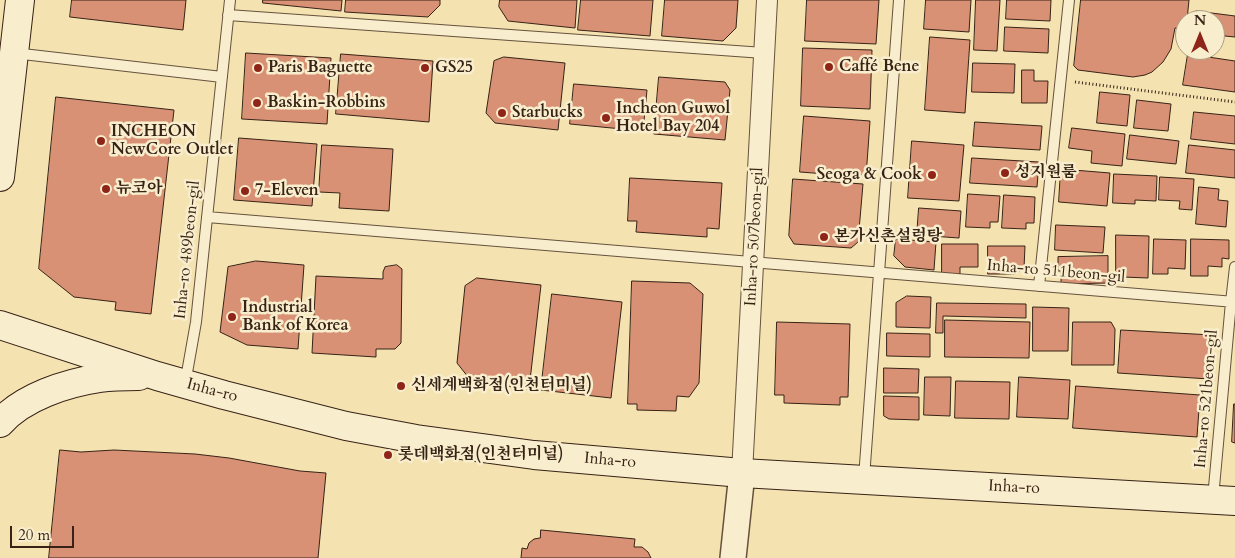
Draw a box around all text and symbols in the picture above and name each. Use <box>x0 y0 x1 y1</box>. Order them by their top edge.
north arrow <box>1175 10 1225 60</box>
text: N <box>1194 11 1206 30</box>
place label: Caffé Bene <box>839 57 919 77</box>
place label: Paris Baguette <box>268 58 373 78</box>
place label: GS25 <box>435 58 473 78</box>
marker: Caffé Bene <box>823 61 835 73</box>
marker: Paris Baguette <box>252 62 264 74</box>
marker: GS25 <box>419 62 431 74</box>
place label: Baskin-Robbins <box>267 93 385 113</box>
marker: Baskin-Robbins <box>251 97 263 109</box>
place label: Incheon Guwol Hotel Bay 204 <box>616 99 730 137</box>
place label: Starbucks <box>512 103 583 123</box>
marker: Starbucks <box>496 107 508 119</box>
marker: Incheon Guwol Hotel Bay 204 <box>600 112 612 124</box>
place label: INCHEON NewCore Outlet <box>111 122 233 160</box>
marker: INCHEON NewCore Outlet <box>95 135 107 147</box>
place label: 성지원룸 <box>1015 163 1077 183</box>
place label: Seoga & Cook <box>817 165 922 185</box>
street label: Inha-ro 507beon-gil <box>742 167 768 307</box>
marker: 성지원룸 <box>999 167 1011 179</box>
marker: Seoga & Cook <box>926 169 938 181</box>
place label: 뉴코아 <box>116 179 162 199</box>
street label: Inha-ro 489beon-gil <box>171 180 205 320</box>
place label: 7-Eleven <box>255 181 319 201</box>
marker: 뉴코아 <box>100 183 112 195</box>
marker: 7-Eleven <box>239 185 251 197</box>
place label: 본가신촌설렁탕 <box>834 227 942 247</box>
marker: 본가신촌설렁탕 <box>818 231 830 243</box>
street label: Inha-ro 511beon-gil <box>986 256 1126 288</box>
place label: Industrial Bank of Korea <box>242 298 348 336</box>
marker: Industrial Bank of Korea <box>226 311 238 323</box>
street label: Inha-ro 521beon-gil <box>1191 329 1223 469</box>
street label: Inha-ro <box>184 375 240 407</box>
place label: 신세계백화점(인천터미널) <box>411 376 592 396</box>
marker: 신세계백화점(인천터미널) <box>395 380 407 392</box>
place label: 롯데백화점(인천터미널) <box>398 445 563 465</box>
marker: 롯데백화점(인천터미널) <box>382 449 394 461</box>
street label: Inha-ro <box>583 449 637 473</box>
street label: Inha-ro <box>988 477 1040 499</box>
scale bar <box>12 516 76 548</box>
text: 20 m <box>18 525 50 545</box>

